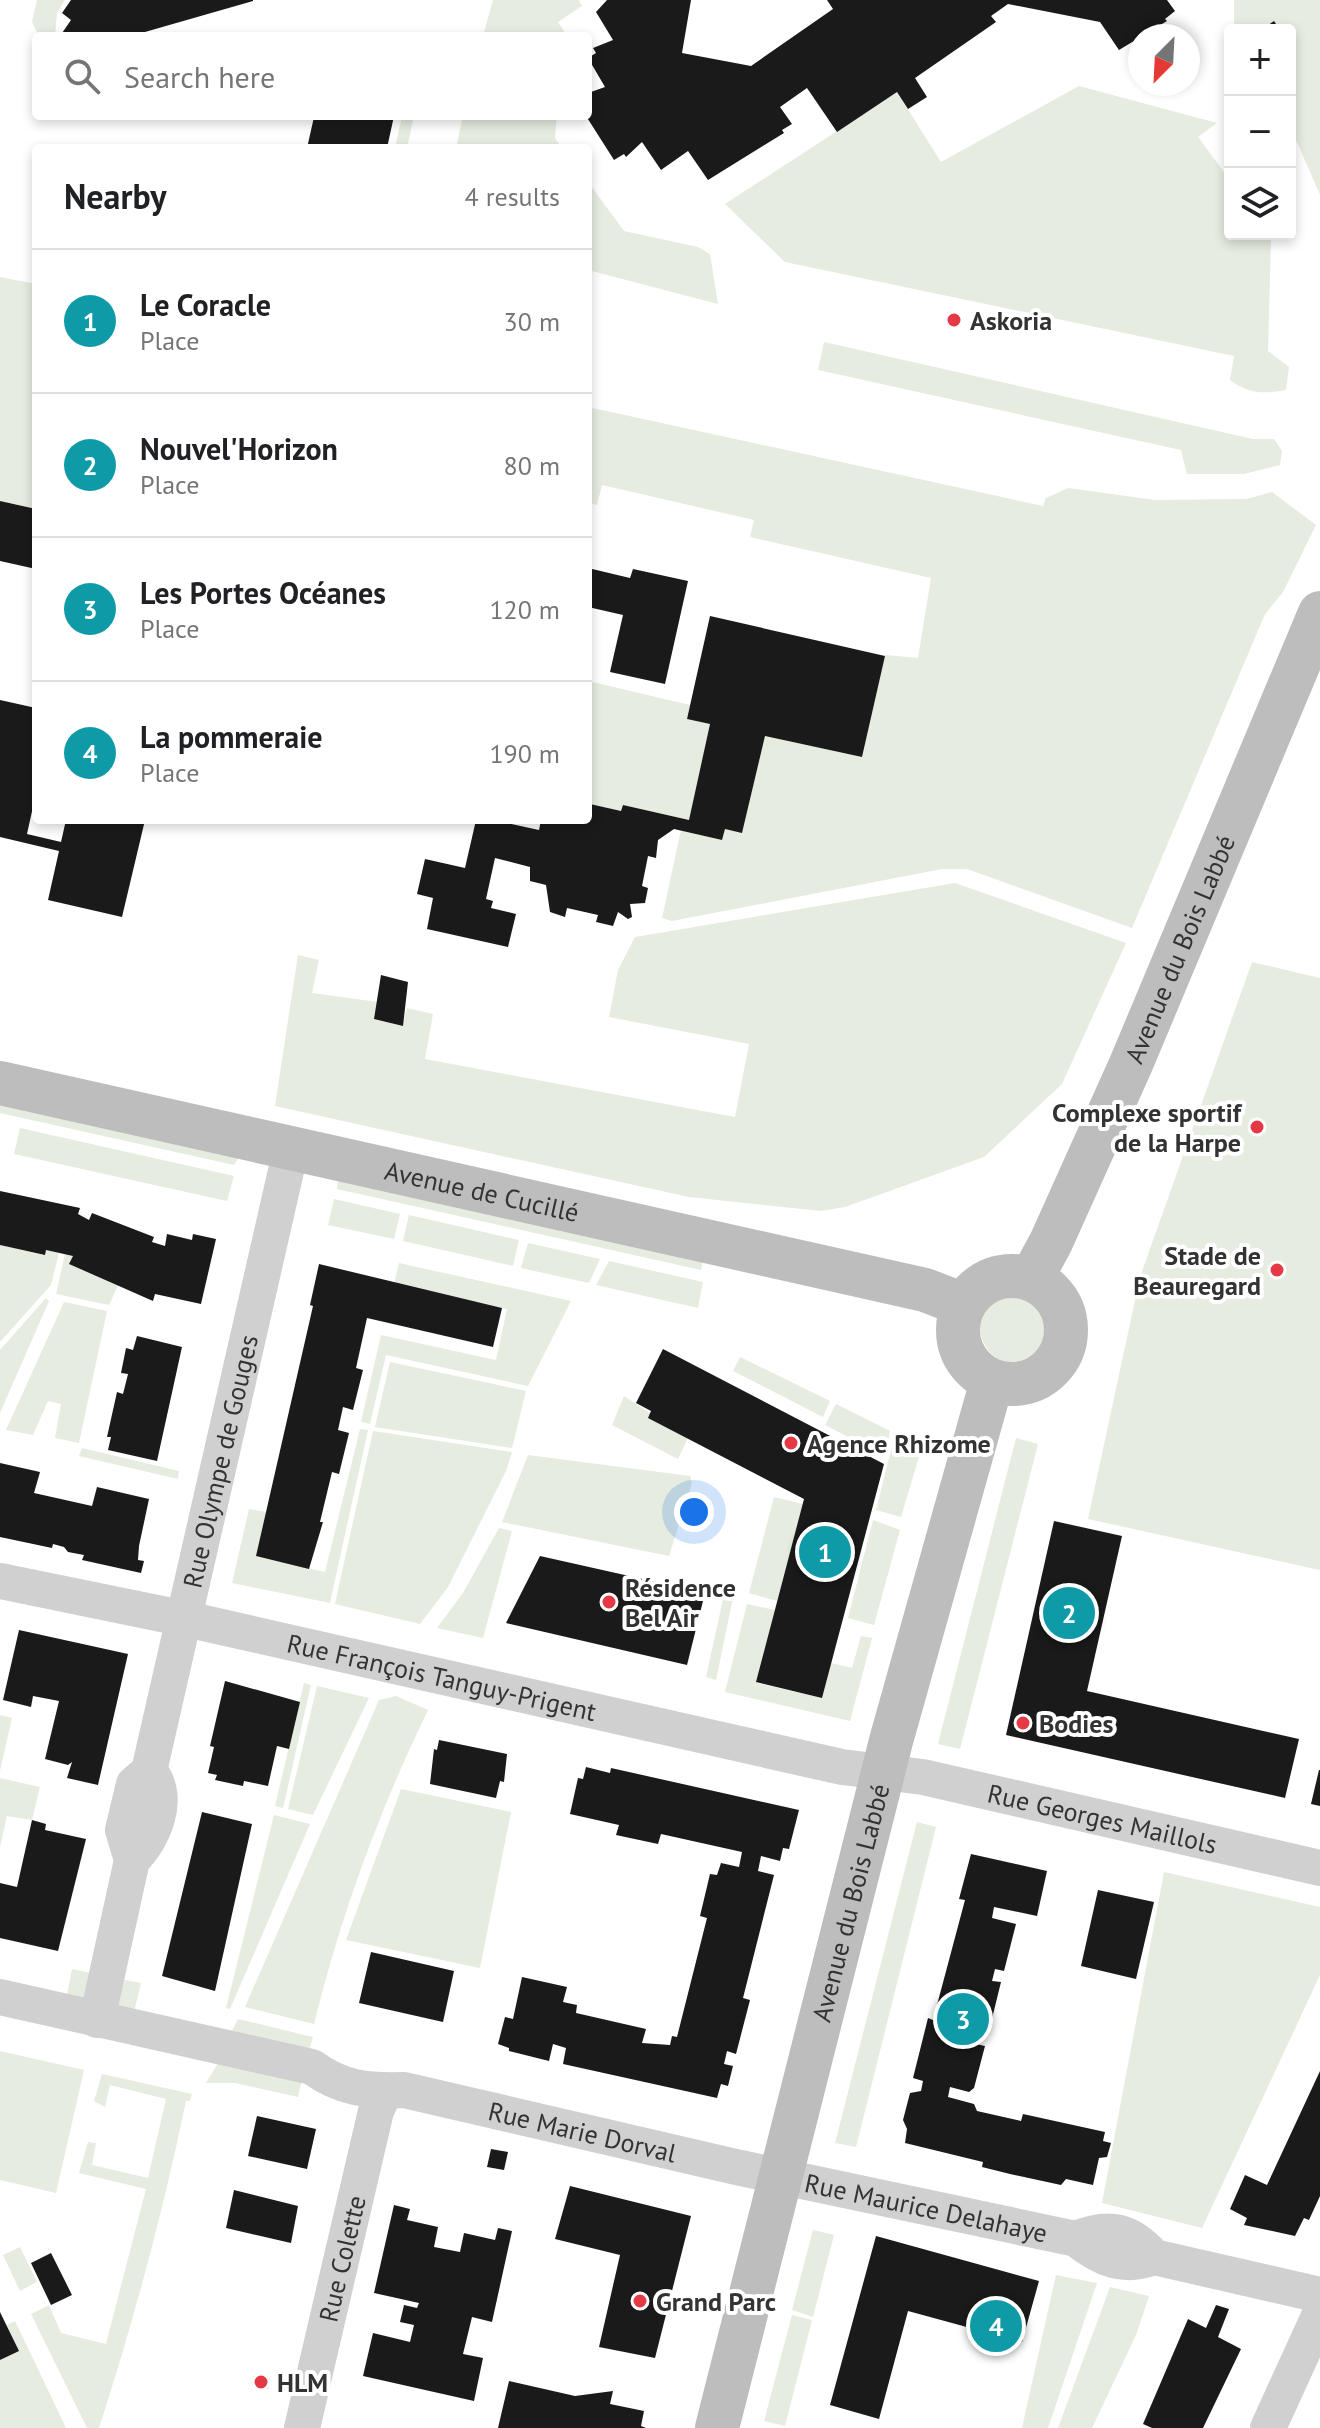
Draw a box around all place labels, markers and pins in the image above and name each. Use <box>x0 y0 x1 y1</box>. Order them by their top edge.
place label: Askoria <box>970 304 1052 337</box>
marker: Askoria <box>945 311 963 329</box>
place label: Complexe sportif de la Harpe <box>1052 1096 1243 1159</box>
marker: Complexe sportif de la Harpe <box>1248 1118 1266 1136</box>
place label: Stade de Beauregard <box>1133 1239 1261 1302</box>
marker: Stade de Beauregard <box>1268 1261 1286 1279</box>
place label: Agence Rhizome <box>807 1427 991 1460</box>
marker: Agence Rhizome <box>782 1434 800 1452</box>
pin: 1 <box>799 1522 851 1582</box>
place label: Résidence Bel Air <box>625 1571 736 1634</box>
pin: 2 <box>1043 1583 1095 1643</box>
marker: Résidence Bel Air <box>600 1593 618 1611</box>
place label: Bodies <box>1039 1707 1114 1740</box>
marker: Bodies <box>1014 1714 1032 1732</box>
pin: 3 <box>937 1989 989 2049</box>
place label: Grand Parc <box>656 2285 776 2318</box>
marker: Grand Parc <box>631 2292 649 2310</box>
pin: 4 <box>970 2296 1022 2356</box>
place label: HLM <box>277 2366 328 2399</box>
marker: HLM <box>252 2373 270 2391</box>

